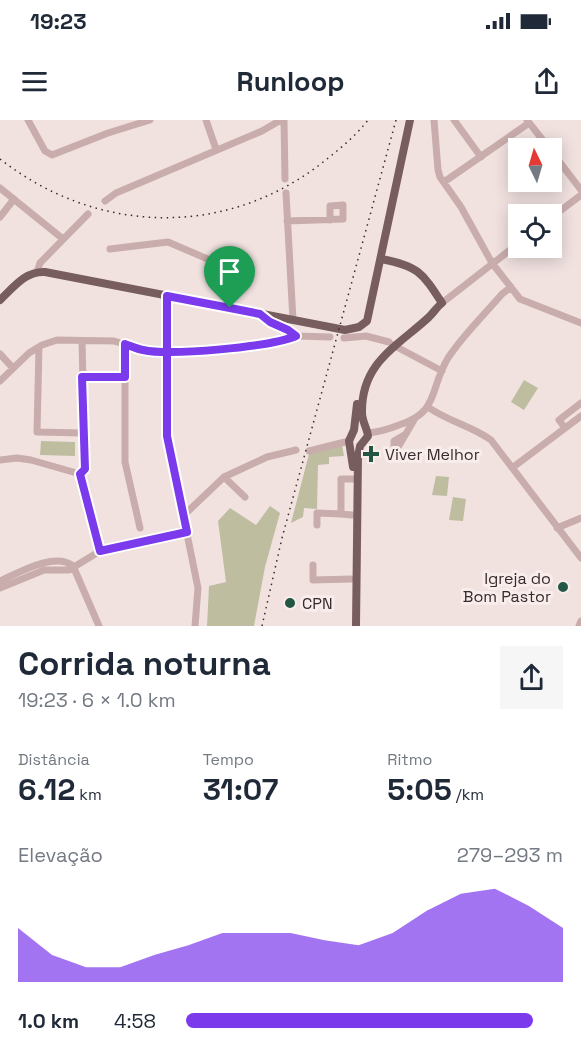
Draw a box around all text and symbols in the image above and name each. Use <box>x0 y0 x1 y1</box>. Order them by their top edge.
text: 19:23 <box>30 7 87 35</box>
text: Runloop <box>237 64 344 99</box>
icon: menu <box>18 65 51 98</box>
icon: share <box>530 65 563 98</box>
north arrow <box>508 138 562 192</box>
map controls <box>508 138 562 258</box>
button: locate <box>508 204 562 258</box>
pin <box>204 246 255 308</box>
icon: arrive <box>213 255 246 288</box>
place label: Viver Melhor <box>385 444 480 465</box>
marker: Viver Melhor <box>362 445 380 463</box>
place label: Igreja do Bom Pastor <box>463 568 551 607</box>
marker: Igreja do Bom Pastor <box>556 580 570 594</box>
place label: CPN <box>302 593 333 614</box>
marker: CPN <box>283 596 297 610</box>
text: Corrida noturna <box>18 643 271 685</box>
button: share <box>500 646 563 709</box>
text: 19:23 · 6 × 1.0 km <box>18 687 176 713</box>
text: Distância <box>18 749 90 770</box>
text: Tempo <box>203 749 254 770</box>
text: Ritmo <box>387 749 432 770</box>
text: 6.12 <box>18 770 75 809</box>
text: 31:07 <box>203 770 278 809</box>
text: 5:05 <box>387 770 452 809</box>
text: km <box>75 784 102 805</box>
text: /km <box>452 784 484 805</box>
text: Elevação <box>18 842 103 868</box>
text: 279–293 m <box>457 842 563 868</box>
text: 1.0 km <box>18 1008 79 1034</box>
text: 4:58 <box>114 1008 156 1034</box>

